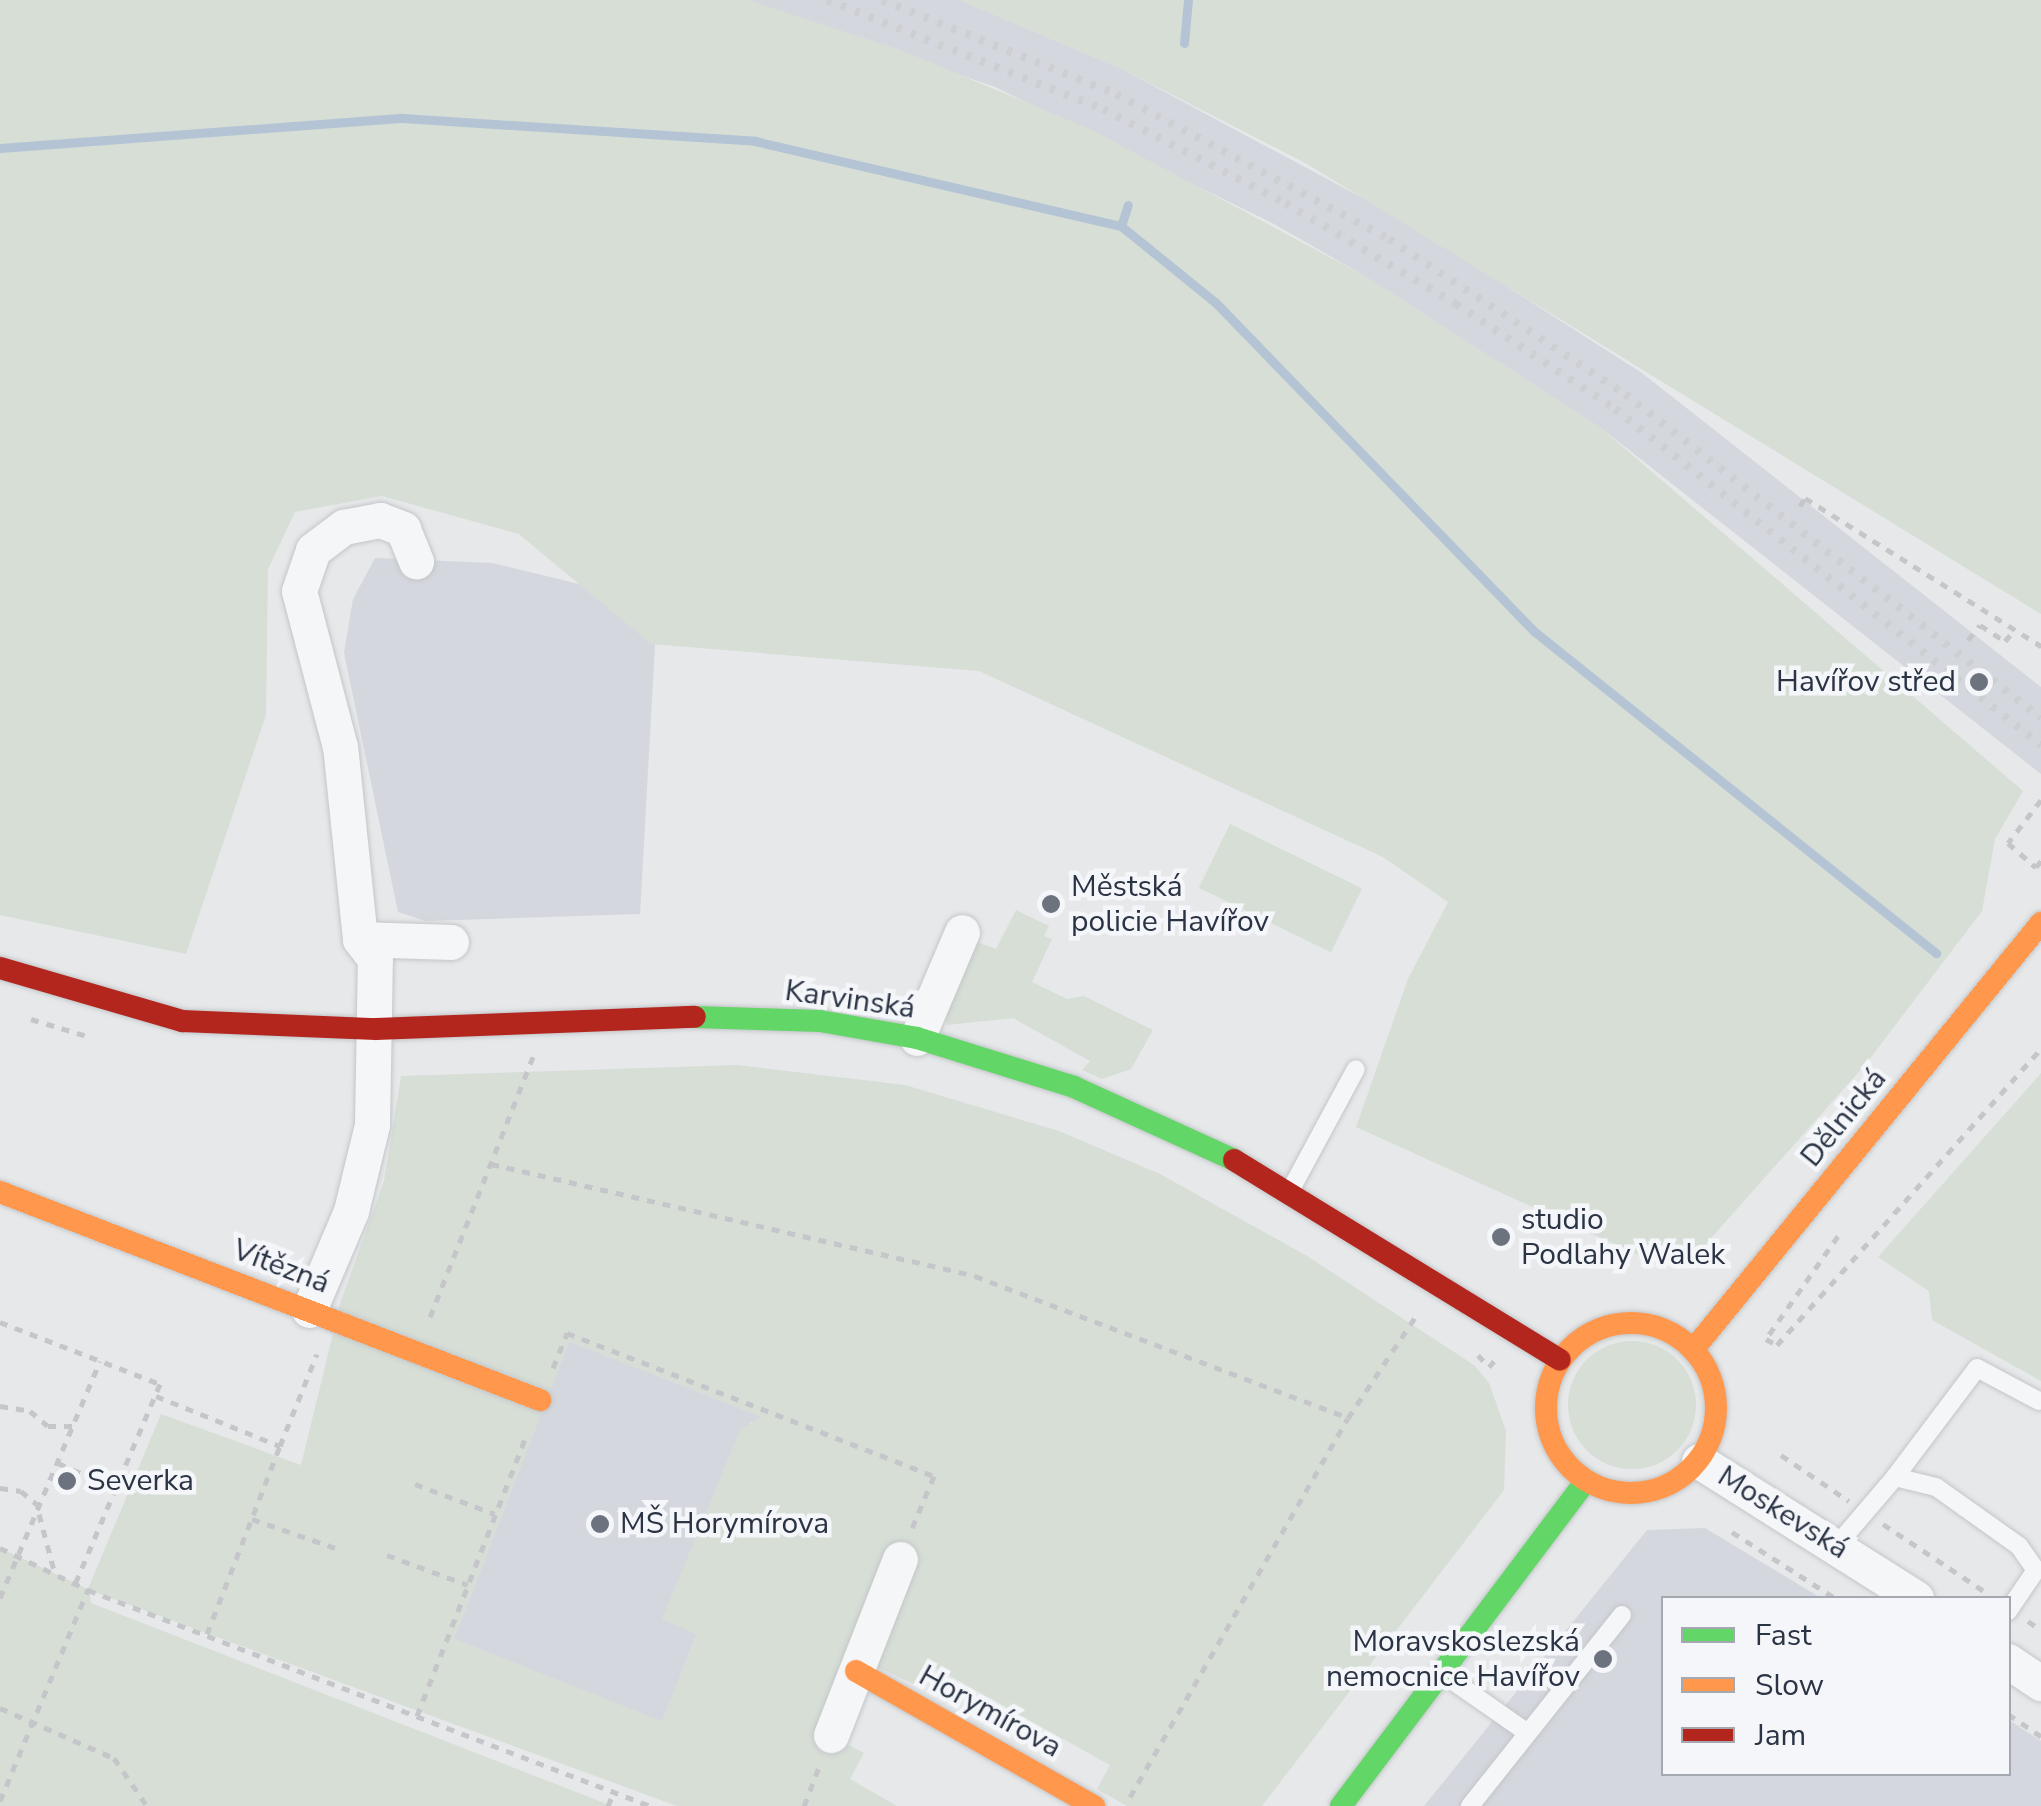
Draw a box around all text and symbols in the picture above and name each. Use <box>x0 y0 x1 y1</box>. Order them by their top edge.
place label: Havířov střed <box>1776 664 1956 700</box>
marker: Havířov střed <box>1966 669 1992 695</box>
place label: Městská policie Havířov <box>1071 869 1269 940</box>
marker: Městská policie Havířov <box>1040 893 1062 915</box>
street label: Karvinská <box>783 973 917 1027</box>
street label: Dělnická <box>1794 1062 1894 1174</box>
place label: studio Podlahy Walek <box>1521 1202 1725 1272</box>
marker: studio Podlahy Walek <box>1490 1226 1512 1248</box>
street label: Vítězná <box>228 1232 334 1302</box>
street label: Moskevská <box>1711 1459 1855 1567</box>
place label: Severka <box>87 1463 194 1499</box>
marker: Severka <box>56 1470 78 1492</box>
place label: MŠ Horymírova <box>620 1506 829 1542</box>
marker: MŠ Horymírova <box>589 1513 611 1535</box>
legend <box>1661 1596 2011 1776</box>
text: Fast <box>1755 1615 1812 1656</box>
place label: Moravskoslezská nemocnice Havířov <box>1326 1624 1580 1694</box>
marker: Moravskoslezská nemocnice Havířov <box>1590 1646 1616 1672</box>
street label: Horymírova <box>912 1658 1068 1766</box>
text: Slow <box>1755 1665 1824 1706</box>
text: Jam <box>1755 1715 1806 1756</box>

